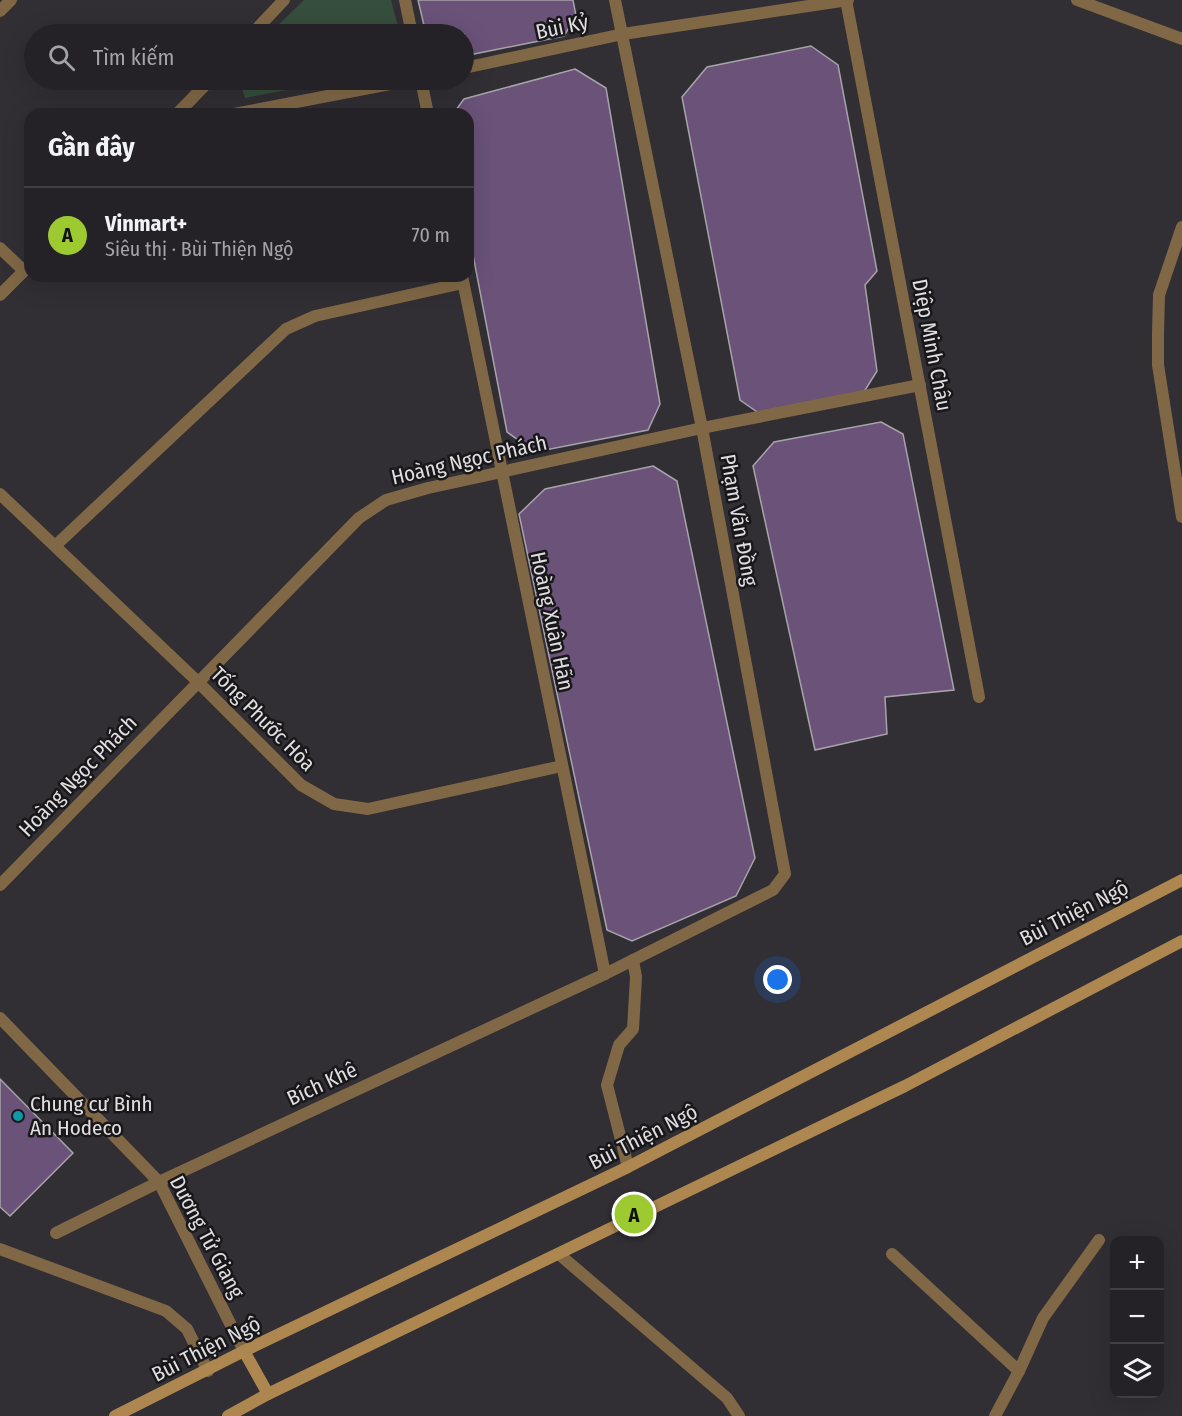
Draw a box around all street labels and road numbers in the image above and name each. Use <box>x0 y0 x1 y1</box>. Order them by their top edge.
street label: Bùi Kỷ <box>533 9 591 45</box>
street label: Diệp Minh Châu <box>906 277 958 413</box>
street label: Hoàng Ngọc Phách <box>389 429 549 491</box>
street label: Phạm Văn Đồng <box>715 452 763 588</box>
street label: Hoàng Xuân Hãn <box>525 549 579 693</box>
street label: Tống Phước Hòa <box>205 661 321 777</box>
street label: Hoàng Ngọc Phách <box>13 710 143 842</box>
street label: Bùi Thiện Ngộ <box>1015 875 1133 951</box>
street label: Bích Khê <box>283 1057 361 1111</box>
street label: Bùi Thiện Ngộ <box>584 1099 702 1175</box>
street label: Dương Tử Giang <box>164 1171 250 1303</box>
street label: Bùi Thiện Ngộ <box>147 1311 265 1387</box>

